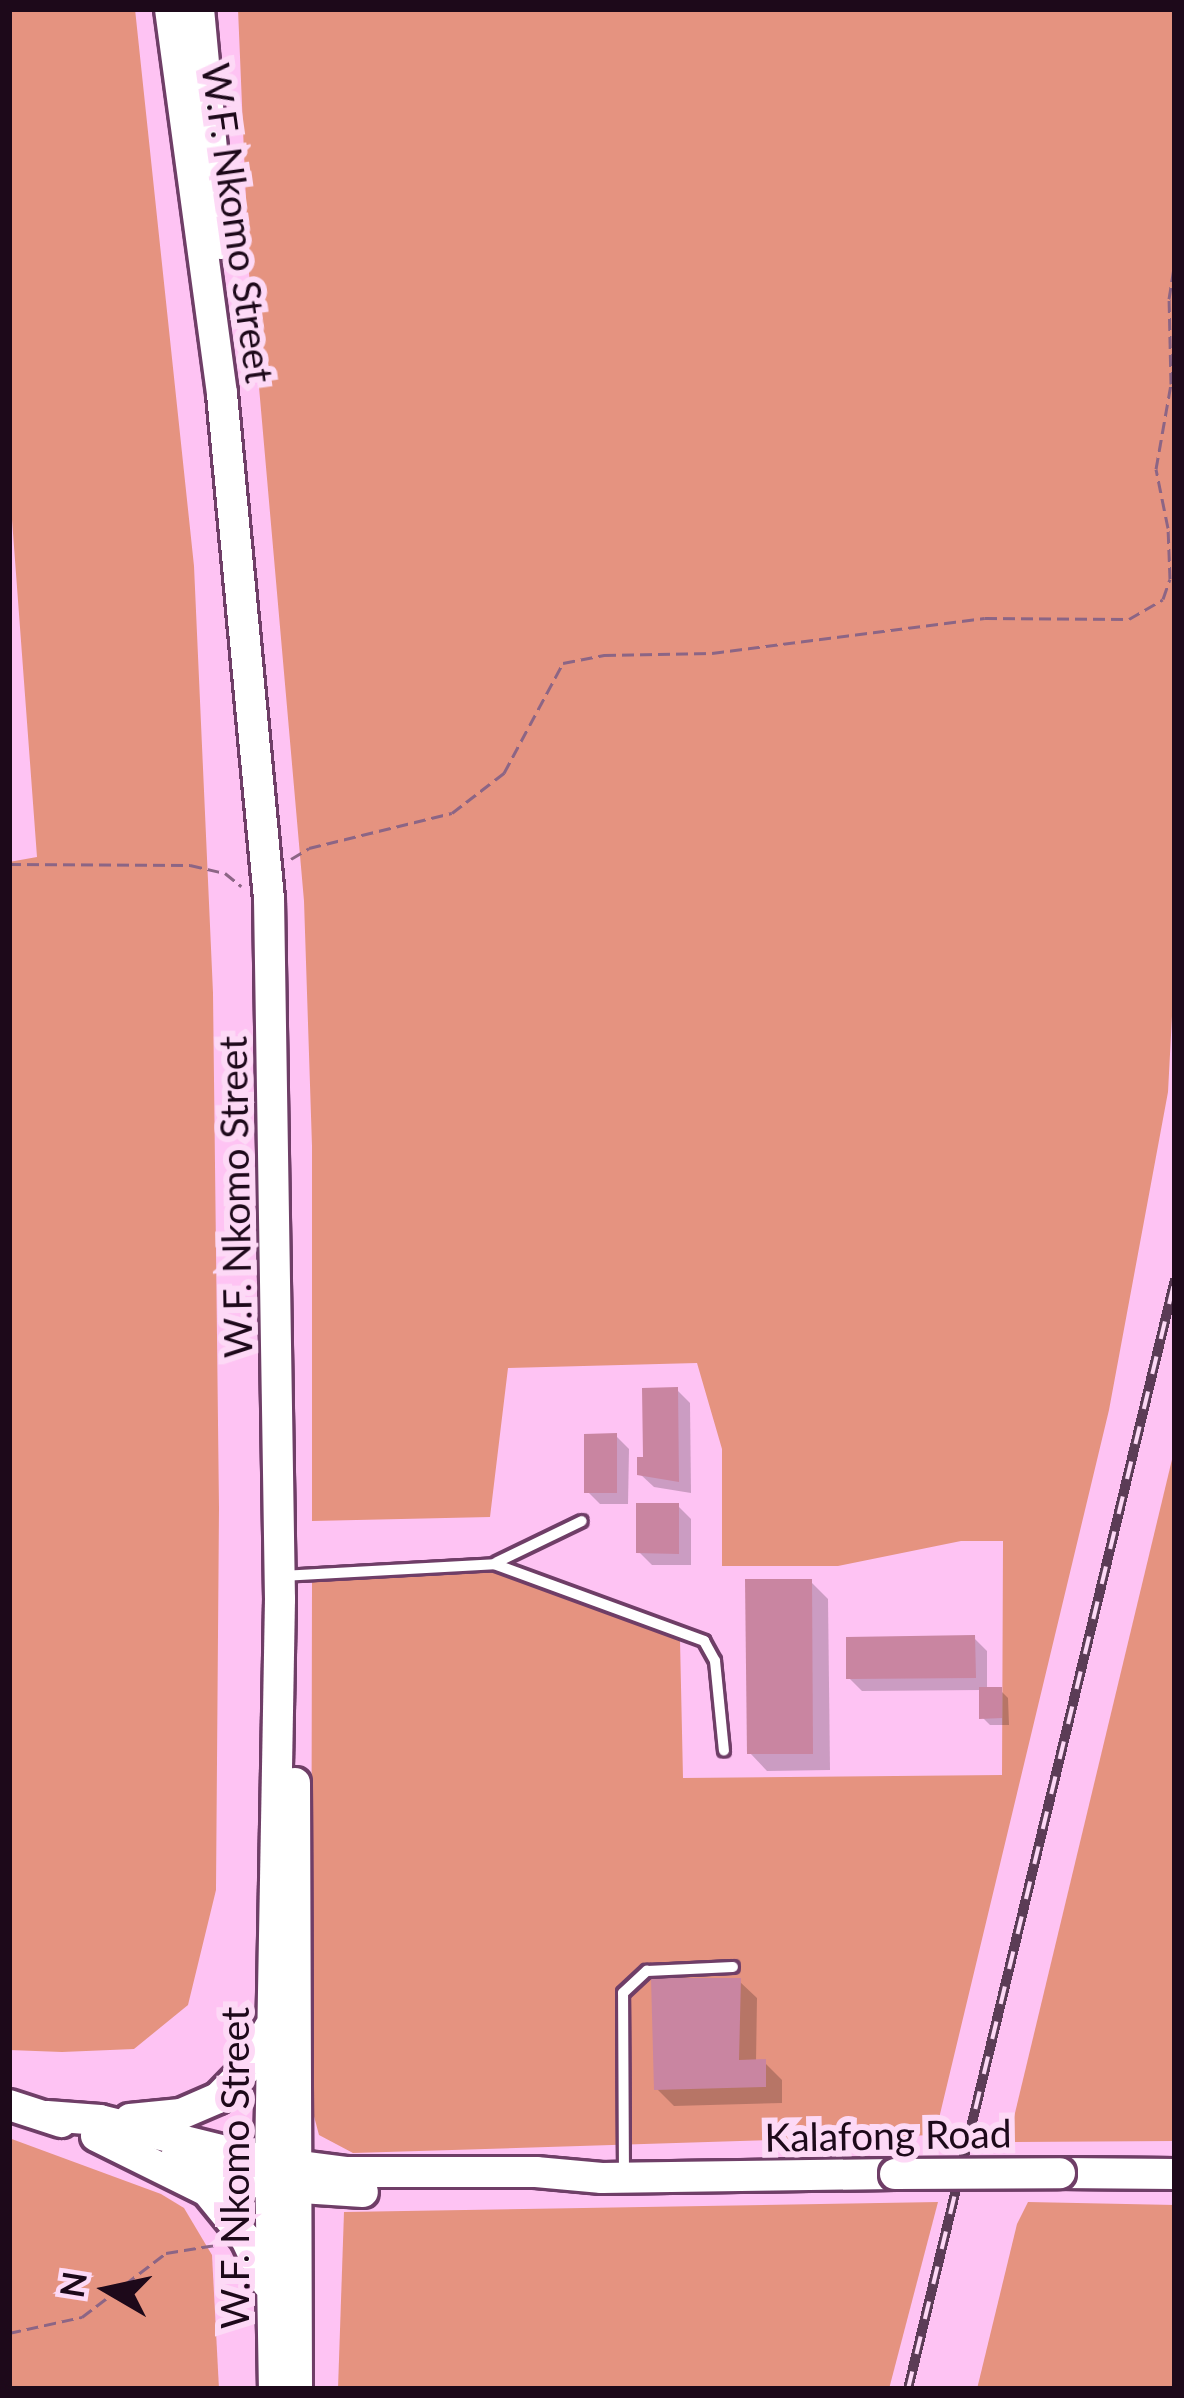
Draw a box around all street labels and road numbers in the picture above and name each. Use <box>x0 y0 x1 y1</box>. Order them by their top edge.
street label: W.F. Nkomo Street <box>192 60 284 386</box>
street label: W.F. Nkomo Street <box>209 1036 261 1358</box>
street label: W.F. Nkomo Street <box>211 2007 257 2329</box>
street label: Kalafong Road <box>764 2109 1012 2161</box>

